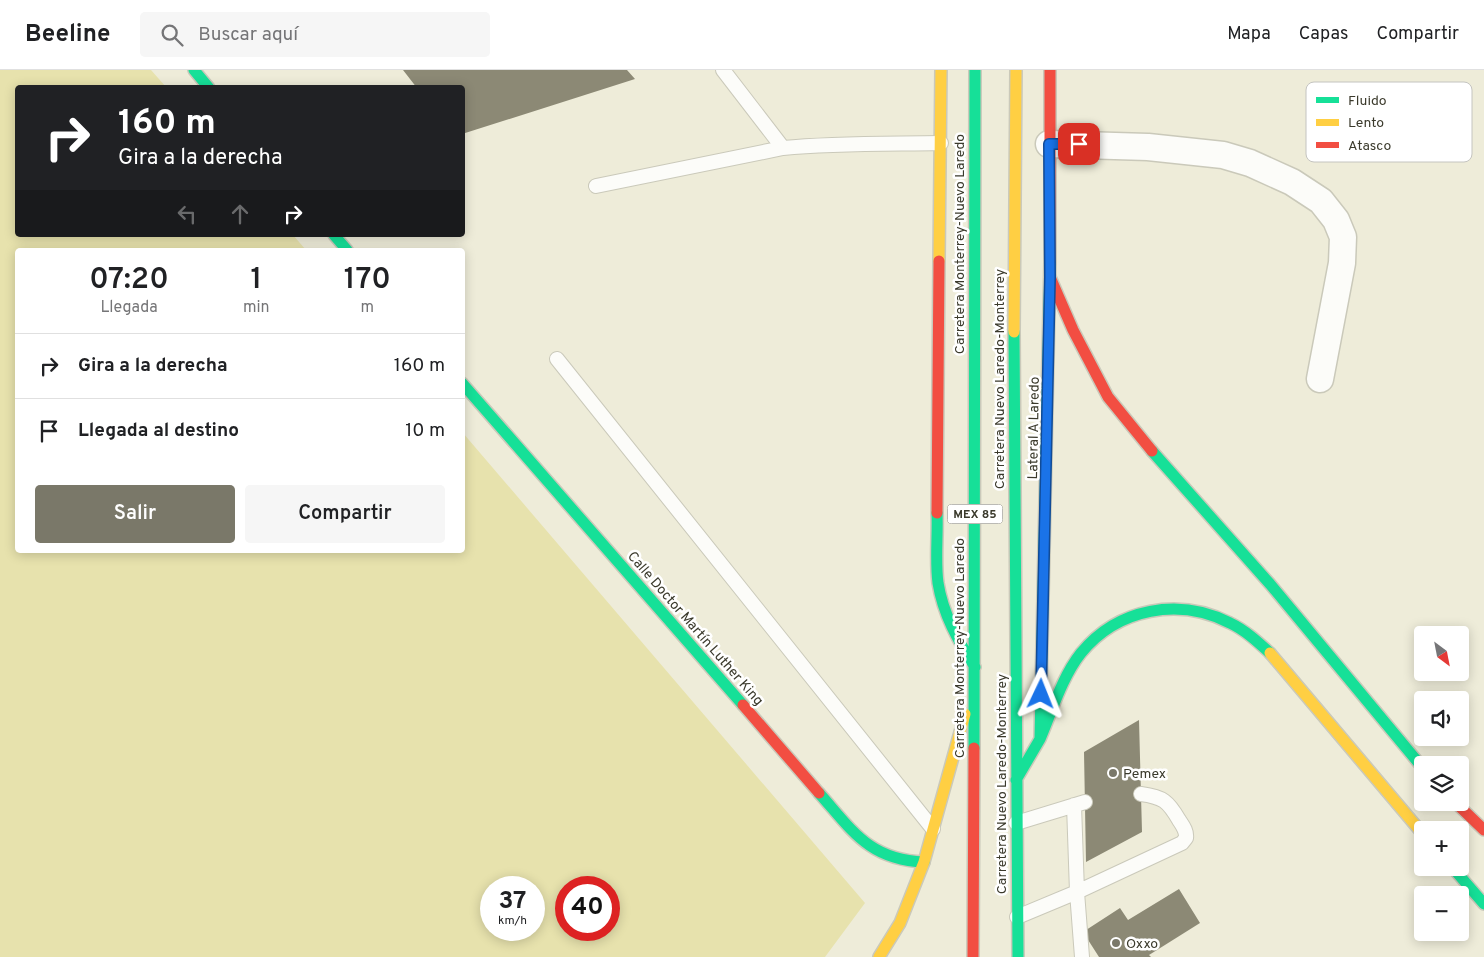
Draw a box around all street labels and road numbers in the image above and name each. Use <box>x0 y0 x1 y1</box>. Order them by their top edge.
street label: Carretera Monterrey-Nuevo Laredo <box>952 134 969 354</box>
street label: Carretera Nuevo Laredo-Monterrey <box>992 269 1009 489</box>
street label: Lateral A Laredo <box>1025 376 1044 480</box>
road number: MEX 85 <box>948 504 1002 524</box>
street label: Carretera Monterrey-Nuevo Laredo <box>952 538 969 758</box>
street label: Calle Doctor Martín Luther King <box>623 548 766 709</box>
street label: Carretera Nuevo Laredo-Monterrey <box>994 674 1011 894</box>

